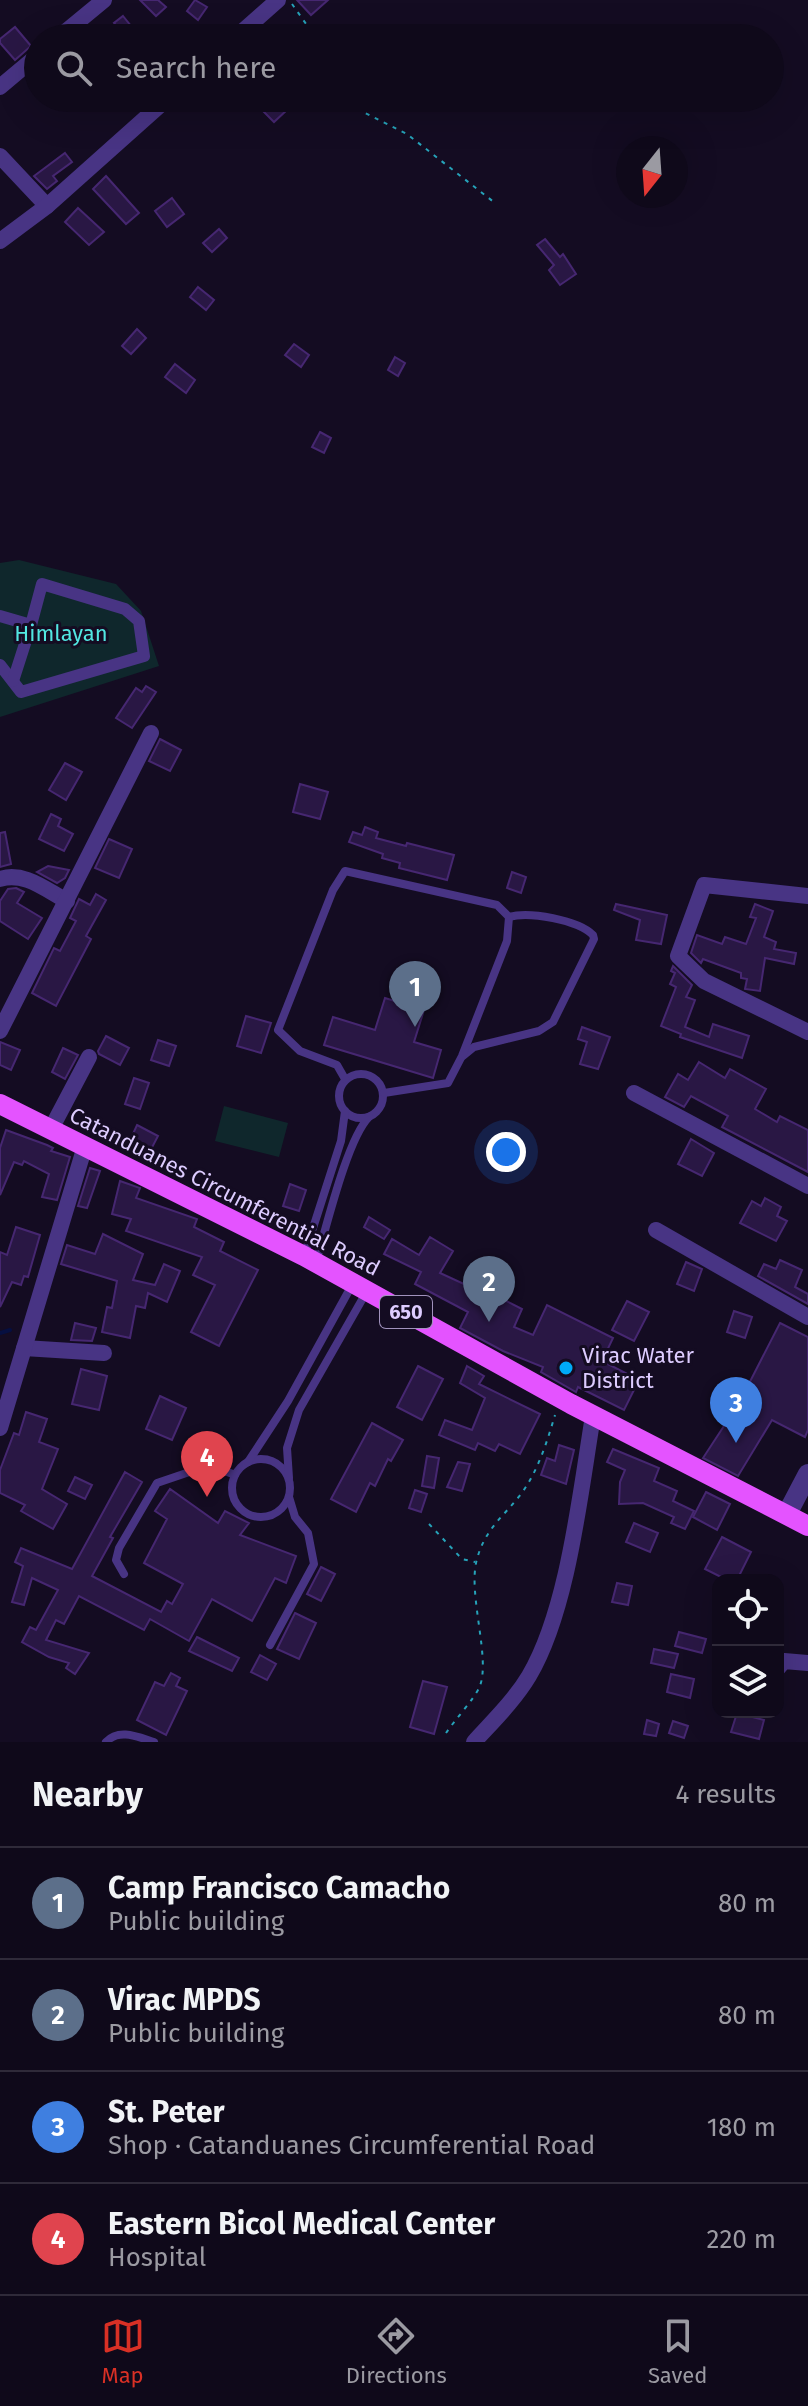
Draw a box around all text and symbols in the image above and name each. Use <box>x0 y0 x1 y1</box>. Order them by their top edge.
search box <box>24 24 784 112</box>
icon: search <box>52 46 96 90</box>
text: Search here <box>116 50 276 86</box>
north arrow <box>616 136 688 208</box>
park label: Himlayan <box>14 620 108 647</box>
pin: 1 <box>389 961 441 1027</box>
street label: Catanduanes Circumferential Road <box>65 1101 384 1282</box>
your location <box>486 1132 526 1172</box>
pin: 2 <box>463 1256 515 1322</box>
road number: 650 <box>380 1296 432 1328</box>
place label: Virac Water District <box>582 1342 695 1394</box>
marker: Virac Water District <box>557 1359 575 1377</box>
pin: 3 <box>710 1377 762 1443</box>
pin: 4 <box>181 1431 233 1497</box>
map controls <box>712 1574 784 1718</box>
button: locate <box>712 1574 784 1646</box>
button: layers <box>712 1646 784 1718</box>
text: Nearby <box>32 1774 143 1815</box>
text: 4 results <box>675 1779 776 1810</box>
text: Camp Francisco Camacho <box>108 1870 450 1906</box>
text: 1 <box>52 1888 64 1919</box>
text: 80 m <box>718 1888 776 1919</box>
text: Public building <box>108 1906 284 1937</box>
text: Virac MPDS <box>108 1982 261 2018</box>
text: 2 <box>51 2000 65 2031</box>
text: 80 m <box>718 2000 776 2031</box>
text: Public building <box>108 2018 284 2049</box>
text: St. Peter <box>108 2094 225 2130</box>
text: 3 <box>51 2112 65 2143</box>
text: 180 m <box>707 2112 776 2143</box>
text: Shop · Catanduanes Circumferential Road <box>108 2130 595 2161</box>
text: Eastern Bicol Medical Center <box>108 2206 495 2242</box>
text: 4 <box>51 2224 65 2255</box>
text: 220 m <box>707 2224 776 2255</box>
text: Hospital <box>108 2242 207 2273</box>
tab: Map <box>101 2314 145 2389</box>
tab: Directions <box>346 2314 447 2389</box>
tab: Saved <box>648 2314 707 2389</box>

